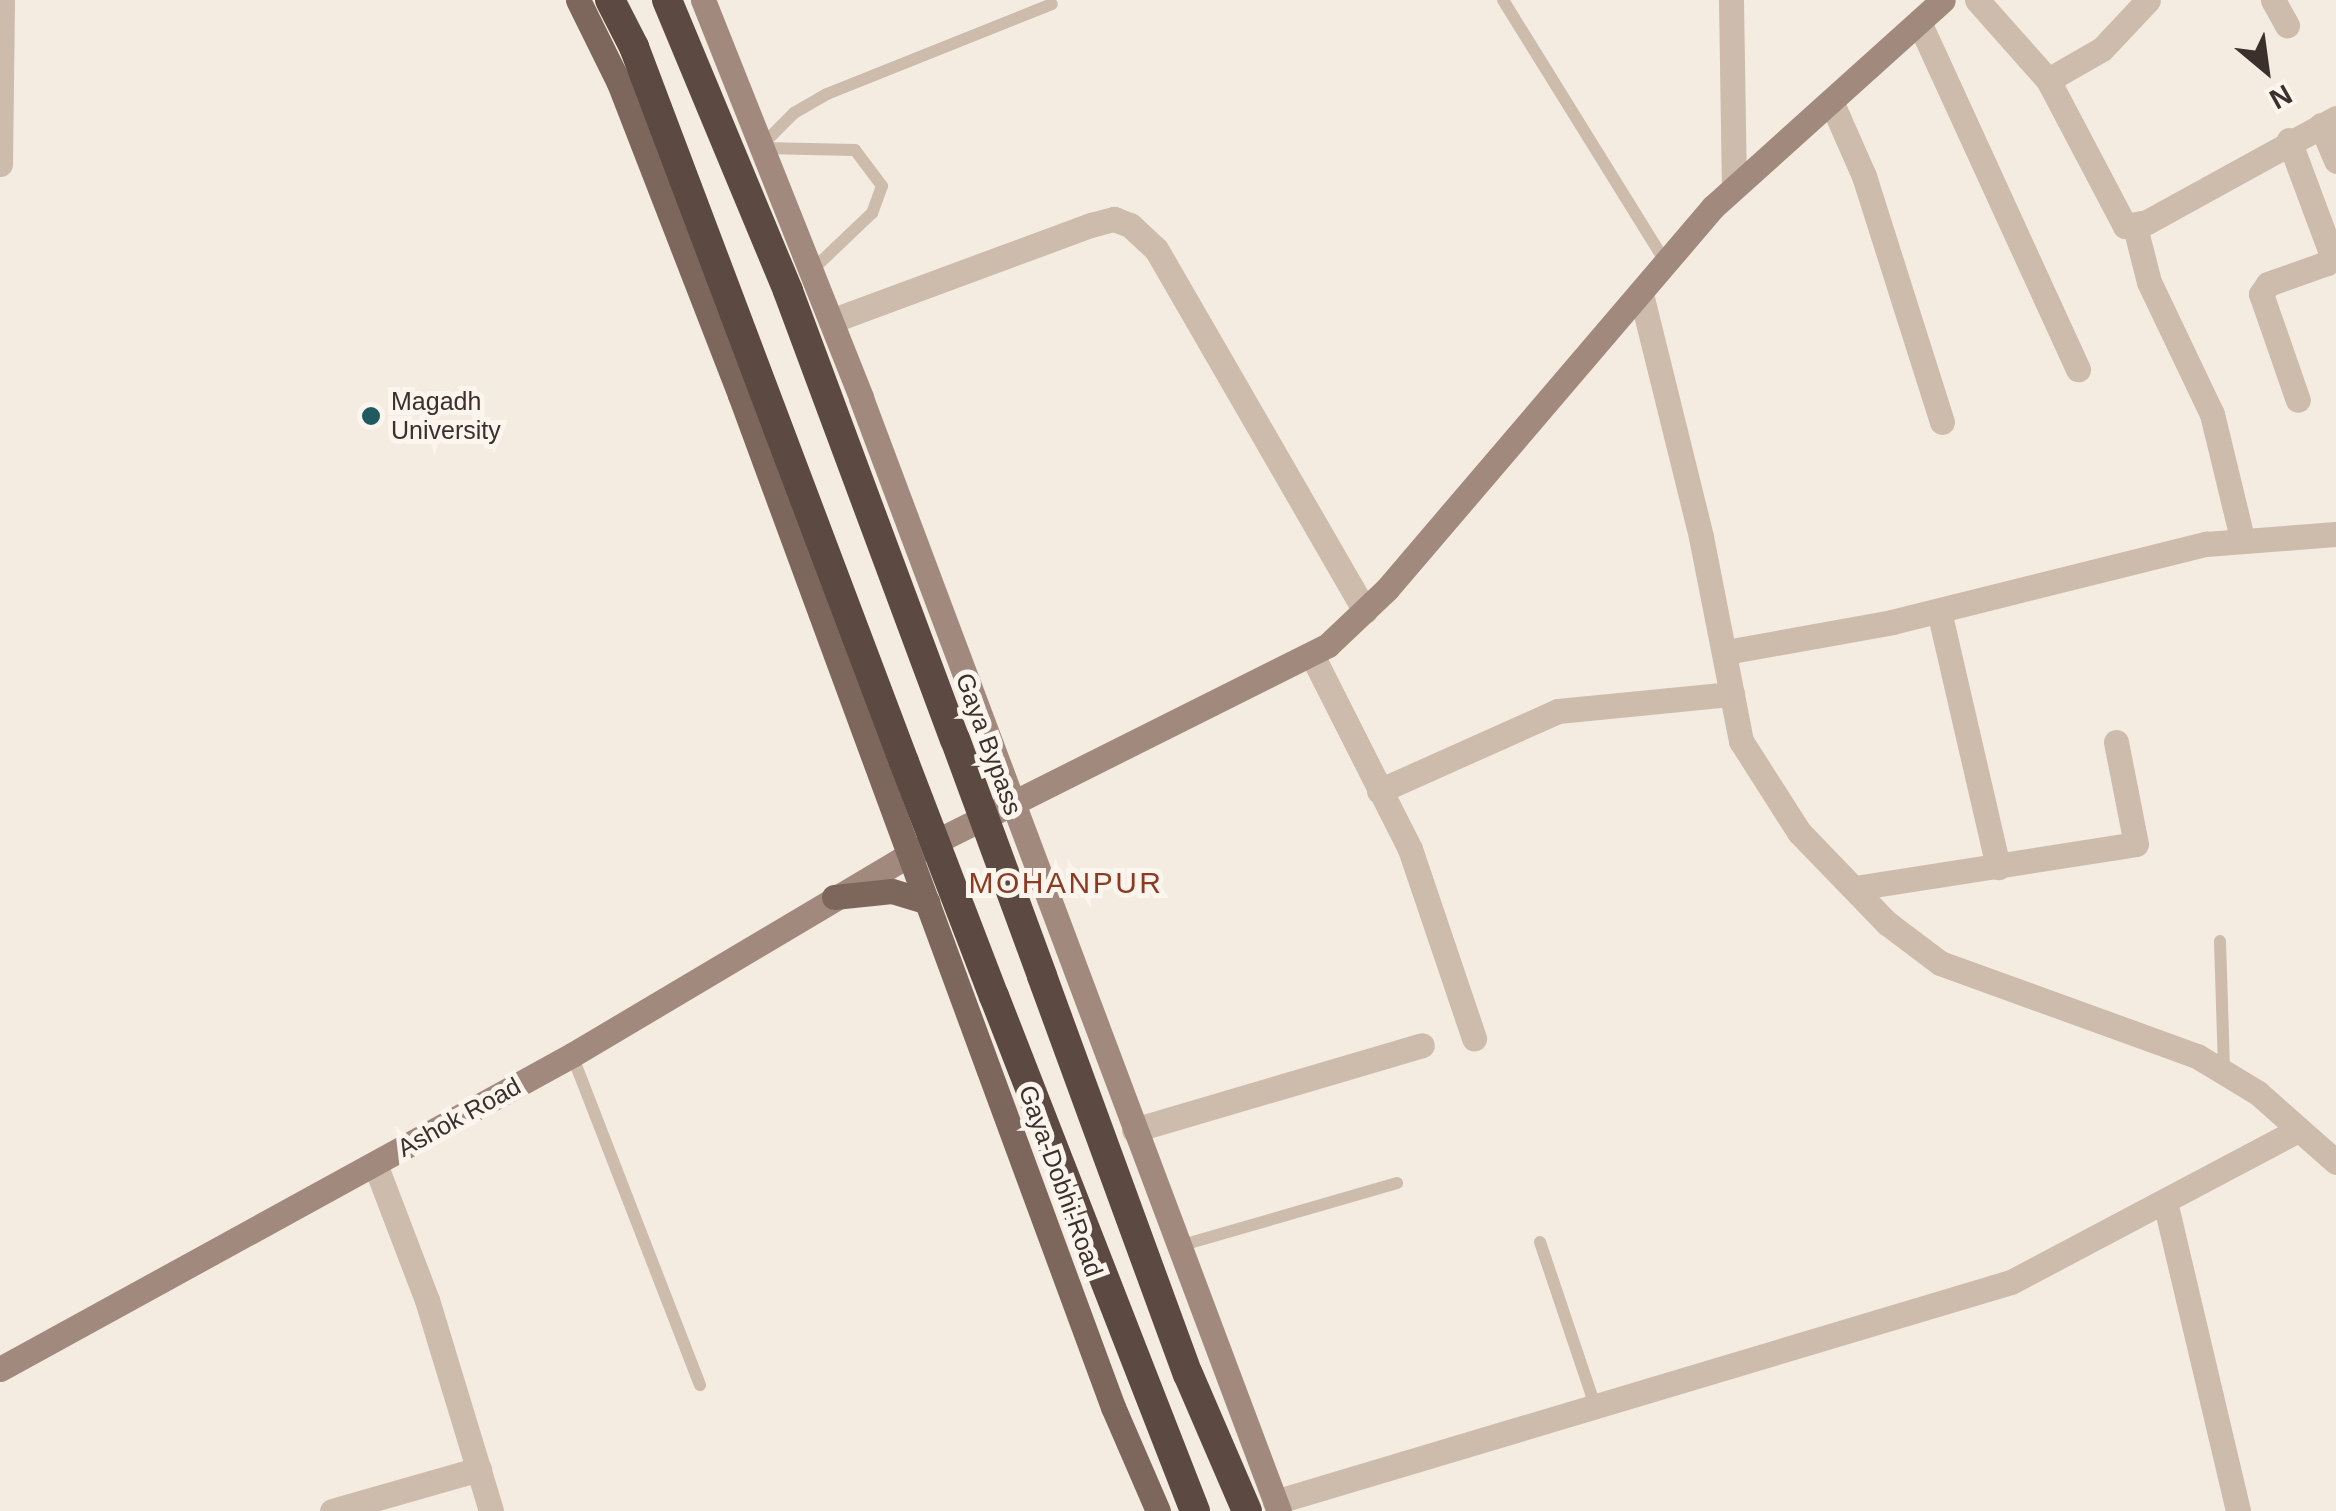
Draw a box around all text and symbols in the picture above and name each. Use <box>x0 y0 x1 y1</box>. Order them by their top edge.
north arrow <box>2216 20 2316 120</box>
text: N <box>2264 78 2297 115</box>
place label: Magadh University <box>391 387 501 446</box>
marker: Magadh University <box>360 405 382 427</box>
street label: Gaya Bypass <box>949 669 1029 819</box>
district label: MOHANPUR <box>968 865 1164 901</box>
street label: Ashok Road <box>392 1071 526 1163</box>
street label: Gaya-Dobhi-Road <box>1012 1081 1110 1281</box>

